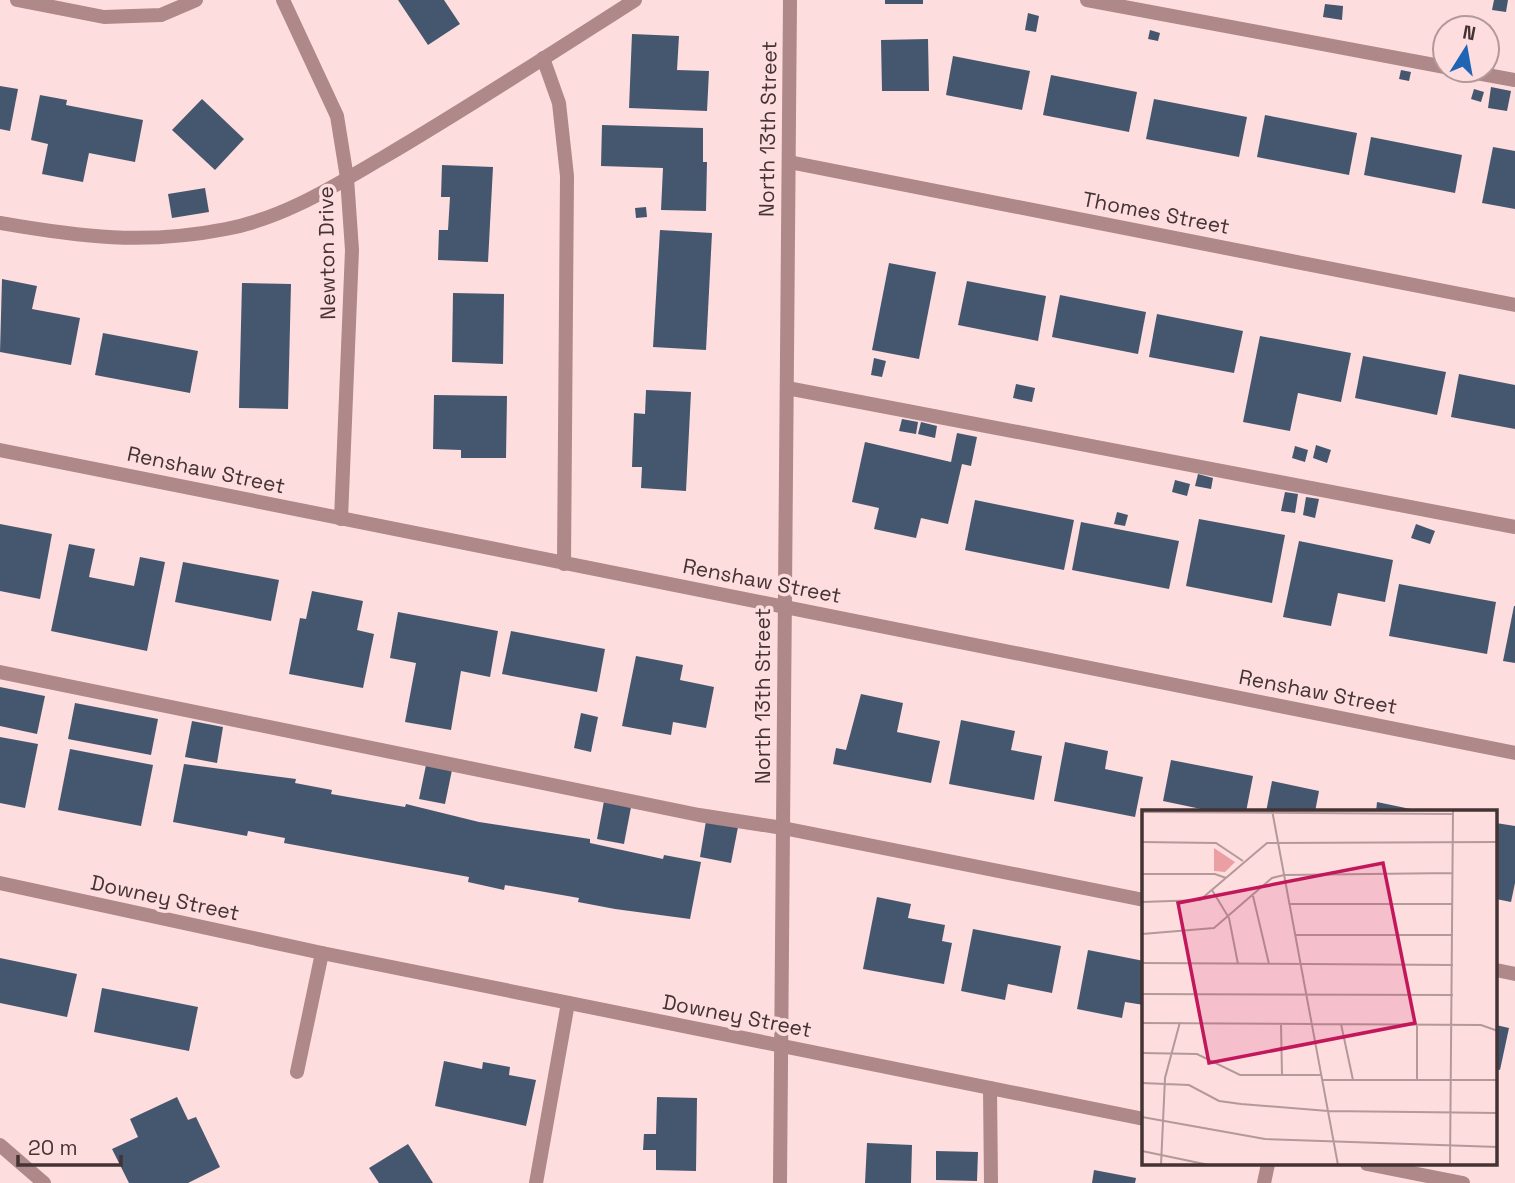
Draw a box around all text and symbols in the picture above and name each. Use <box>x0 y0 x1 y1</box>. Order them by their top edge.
north arrow <box>1431 14 1501 84</box>
text: N <box>1461 19 1478 46</box>
street label: North 13th Street <box>752 41 783 217</box>
street label: Thomes Street <box>1080 185 1232 240</box>
street label: Newton Drive <box>312 186 341 320</box>
street label: Renshaw Street <box>125 440 288 499</box>
street label: Renshaw Street <box>681 552 844 609</box>
street label: North 13th Street <box>749 608 776 784</box>
street label: Renshaw Street <box>1237 663 1400 720</box>
inset map <box>1142 810 1498 1166</box>
street label: Downey Street <box>88 869 242 926</box>
street label: Downey Street <box>660 988 814 1043</box>
scale bar <box>18 1124 121 1168</box>
text: 20 m <box>28 1134 78 1161</box>

